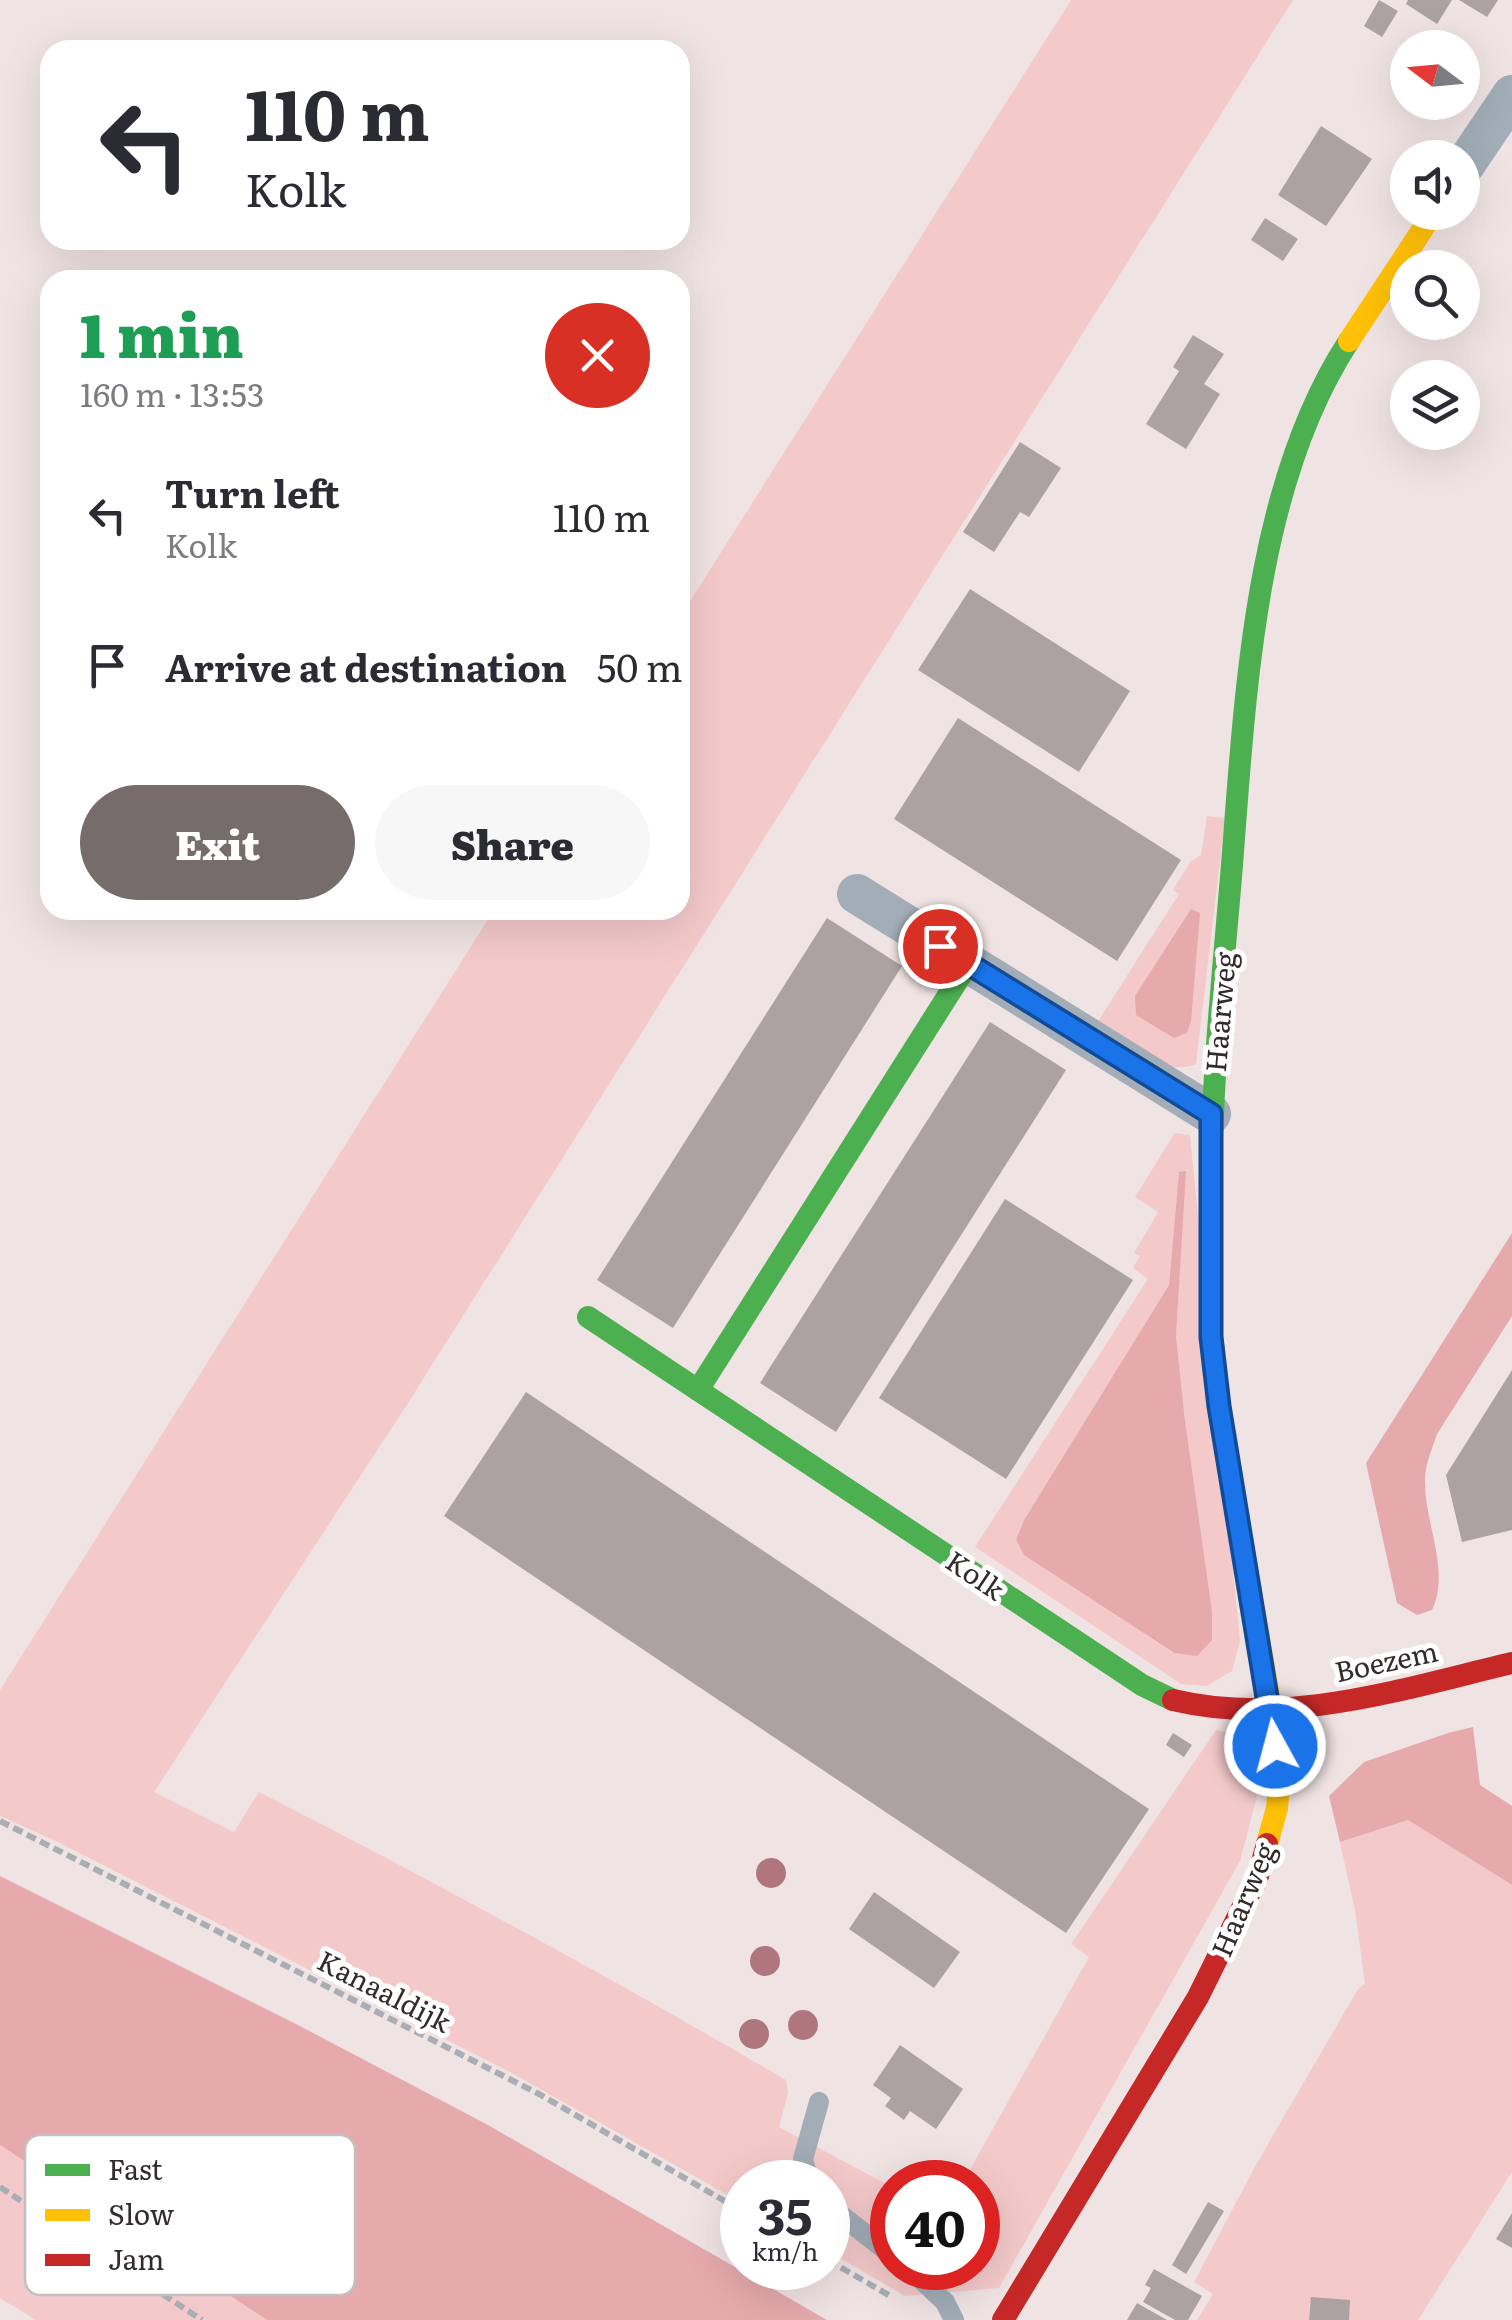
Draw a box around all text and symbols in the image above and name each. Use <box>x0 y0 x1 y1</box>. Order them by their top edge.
north arrow <box>1390 30 1480 120</box>
map controls <box>1390 30 1480 450</box>
text: 110 m <box>245 59 430 163</box>
icon: left <box>80 80 210 210</box>
button: sound <box>1390 140 1480 230</box>
text: Kolk <box>245 154 346 221</box>
button: search <box>1390 250 1480 340</box>
text: 1 min <box>80 287 244 376</box>
button: close <box>545 303 650 408</box>
button: layers <box>1390 360 1480 450</box>
text: 160 m · 13:53 <box>80 369 264 417</box>
text: Turn left <box>165 463 340 520</box>
text: 110 m <box>553 487 650 544</box>
icon: left <box>80 488 135 543</box>
text: Kolk <box>165 520 237 568</box>
text: Arrive at destination <box>165 637 567 694</box>
text: 50 m <box>597 637 683 694</box>
icon: arrive <box>80 638 135 693</box>
button: Exit <box>80 785 355 900</box>
button: Share <box>375 785 650 900</box>
pin <box>898 904 983 989</box>
icon: arrive <box>913 919 968 974</box>
street label: Haarweg <box>1193 950 1245 1074</box>
street label: Kolk <box>938 1539 1015 1610</box>
street label: Boezem <box>1331 1629 1441 1691</box>
position arrow <box>1223 1694 1327 1798</box>
street label: Haarweg <box>1199 1835 1285 1963</box>
street label: Kanaaldijk <box>311 1938 460 2042</box>
legend <box>25 2135 355 2295</box>
text: Fast <box>108 2147 163 2189</box>
speed limit sign: 40 <box>870 2160 1000 2290</box>
text: 35 <box>758 2176 812 2250</box>
text: Slow <box>108 2192 174 2234</box>
text: km/h <box>752 2232 818 2269</box>
text: Jam <box>108 2237 164 2279</box>

